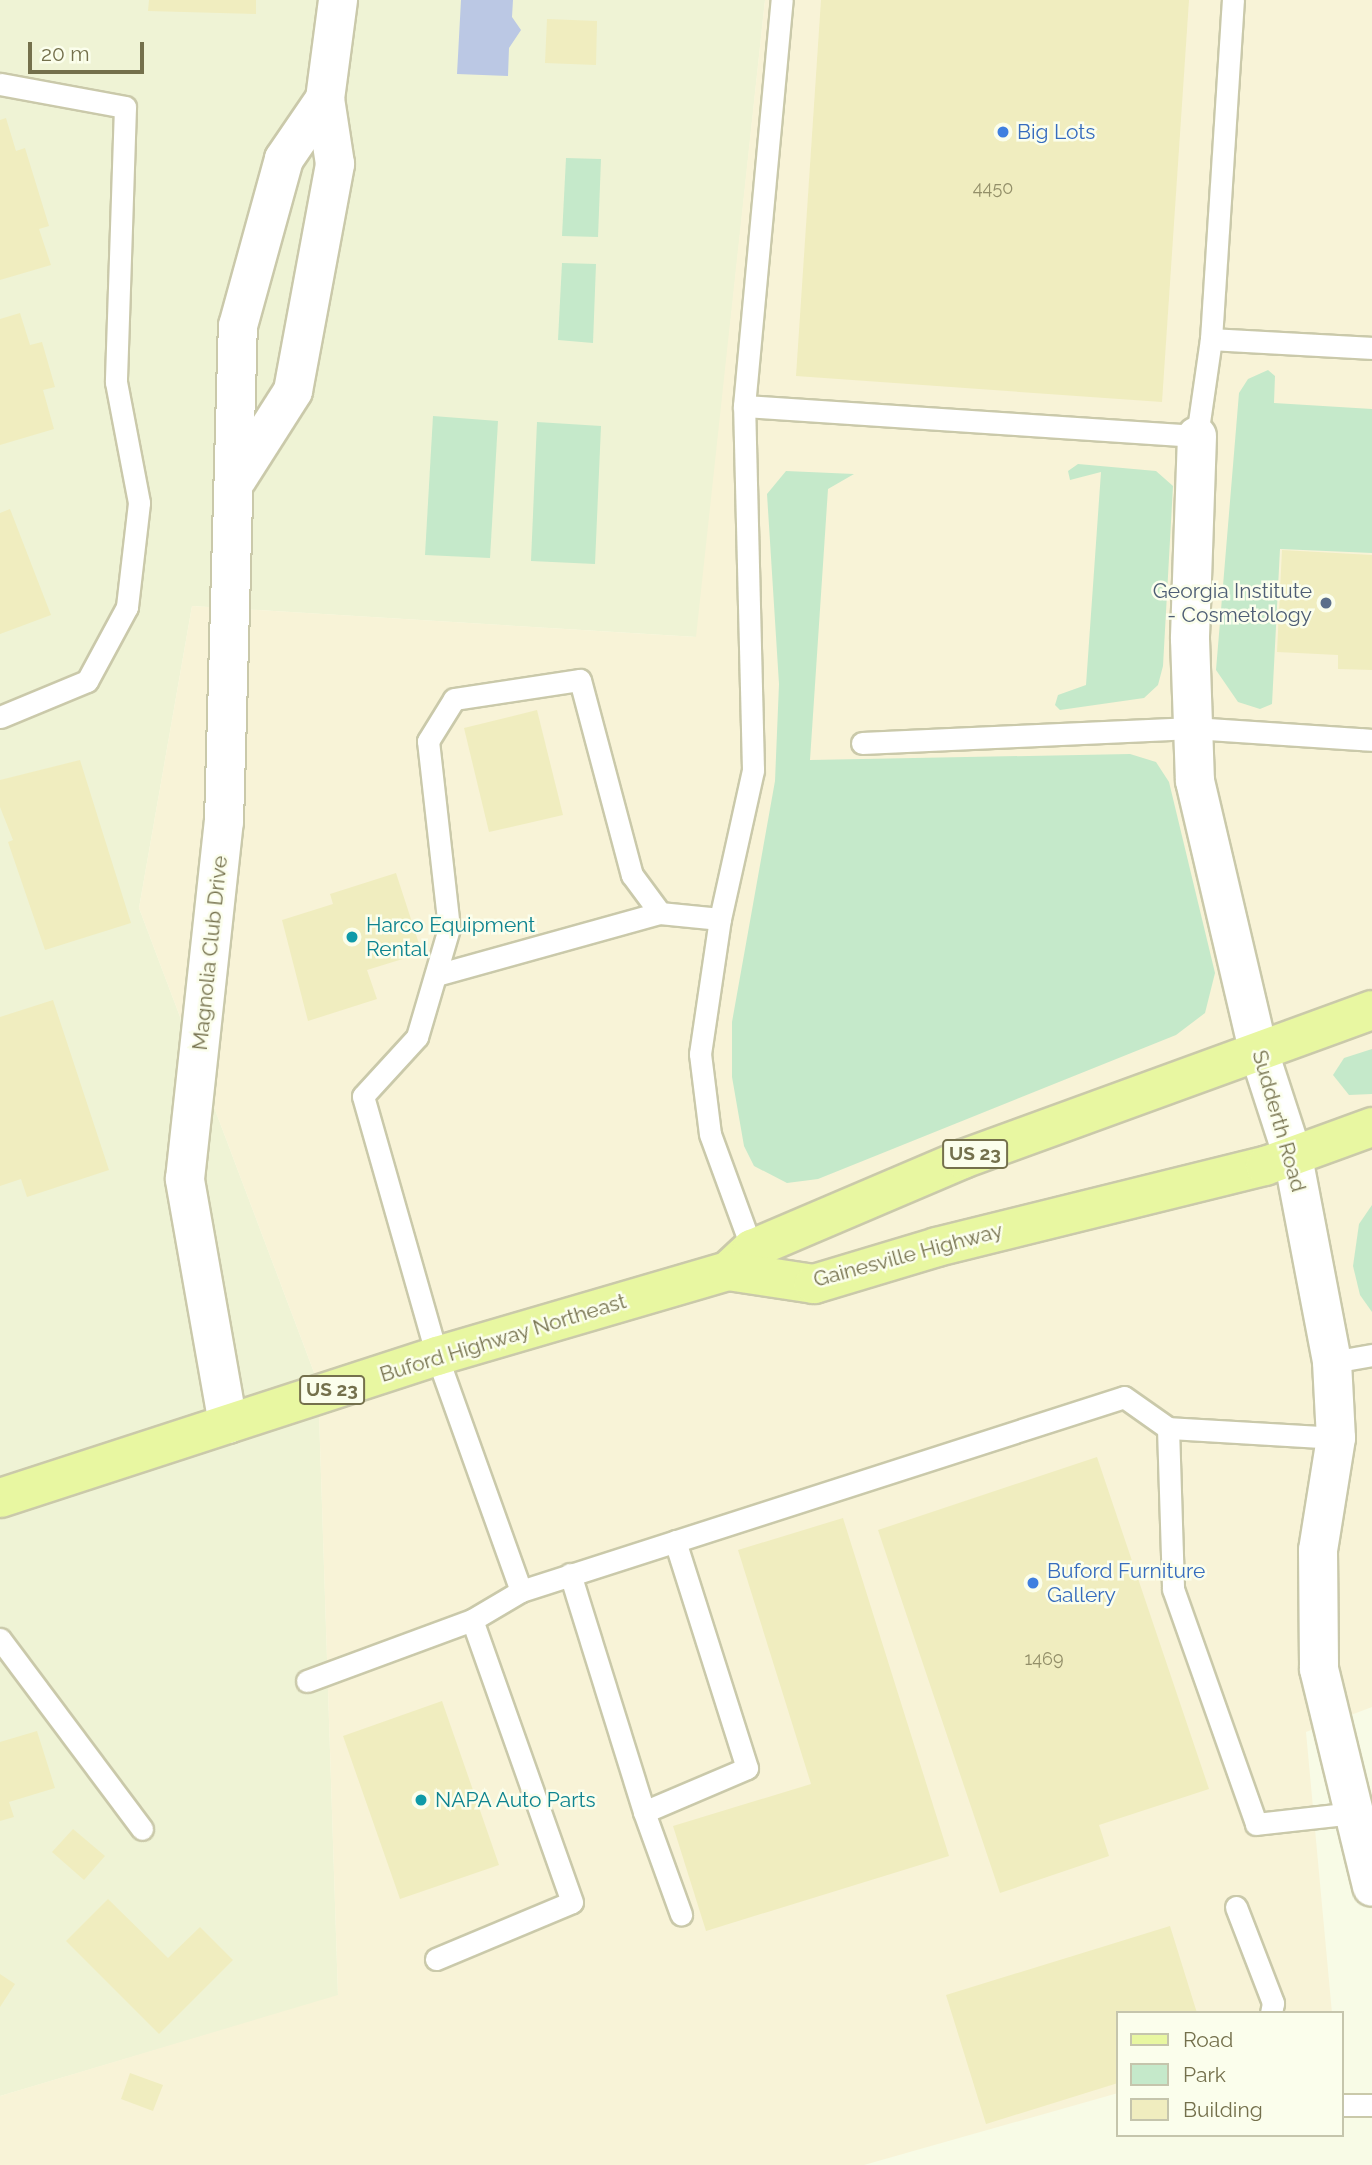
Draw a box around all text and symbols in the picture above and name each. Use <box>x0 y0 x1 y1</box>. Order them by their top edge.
scale bar <box>32 28 147 72</box>
text: 20 m <box>41 41 89 66</box>
place label: Big Lots <box>1017 119 1095 145</box>
marker: Big Lots <box>995 124 1011 140</box>
house number: 4450 <box>973 177 1013 199</box>
place label: Georgia Institute - Cosmetology <box>1153 578 1312 628</box>
marker: Georgia Institute - Cosmetology <box>1318 595 1334 611</box>
street label: Magnolia Club Drive <box>187 854 233 1052</box>
place label: Harco Equipment Rental <box>366 912 535 962</box>
marker: Harco Equipment Rental <box>344 929 360 945</box>
street label: Sudderth Road <box>1247 1047 1311 1195</box>
road number: US 23 <box>942 1138 1008 1170</box>
street label: Gainesville Highway <box>811 1218 1005 1292</box>
street label: Buford Highway Northeast <box>376 1288 630 1388</box>
road number: US 23 <box>299 1374 365 1406</box>
place label: Buford Furniture Gallery <box>1047 1558 1205 1608</box>
marker: Buford Furniture Gallery <box>1025 1575 1041 1591</box>
house number: 1469 <box>1025 1648 1063 1670</box>
place label: NAPA Auto Parts <box>435 1787 597 1813</box>
marker: NAPA Auto Parts <box>413 1792 429 1808</box>
legend <box>1116 2011 1344 2137</box>
text: Road <box>1183 2027 1233 2052</box>
text: Park <box>1183 2062 1226 2087</box>
text: Building <box>1183 2097 1263 2122</box>

